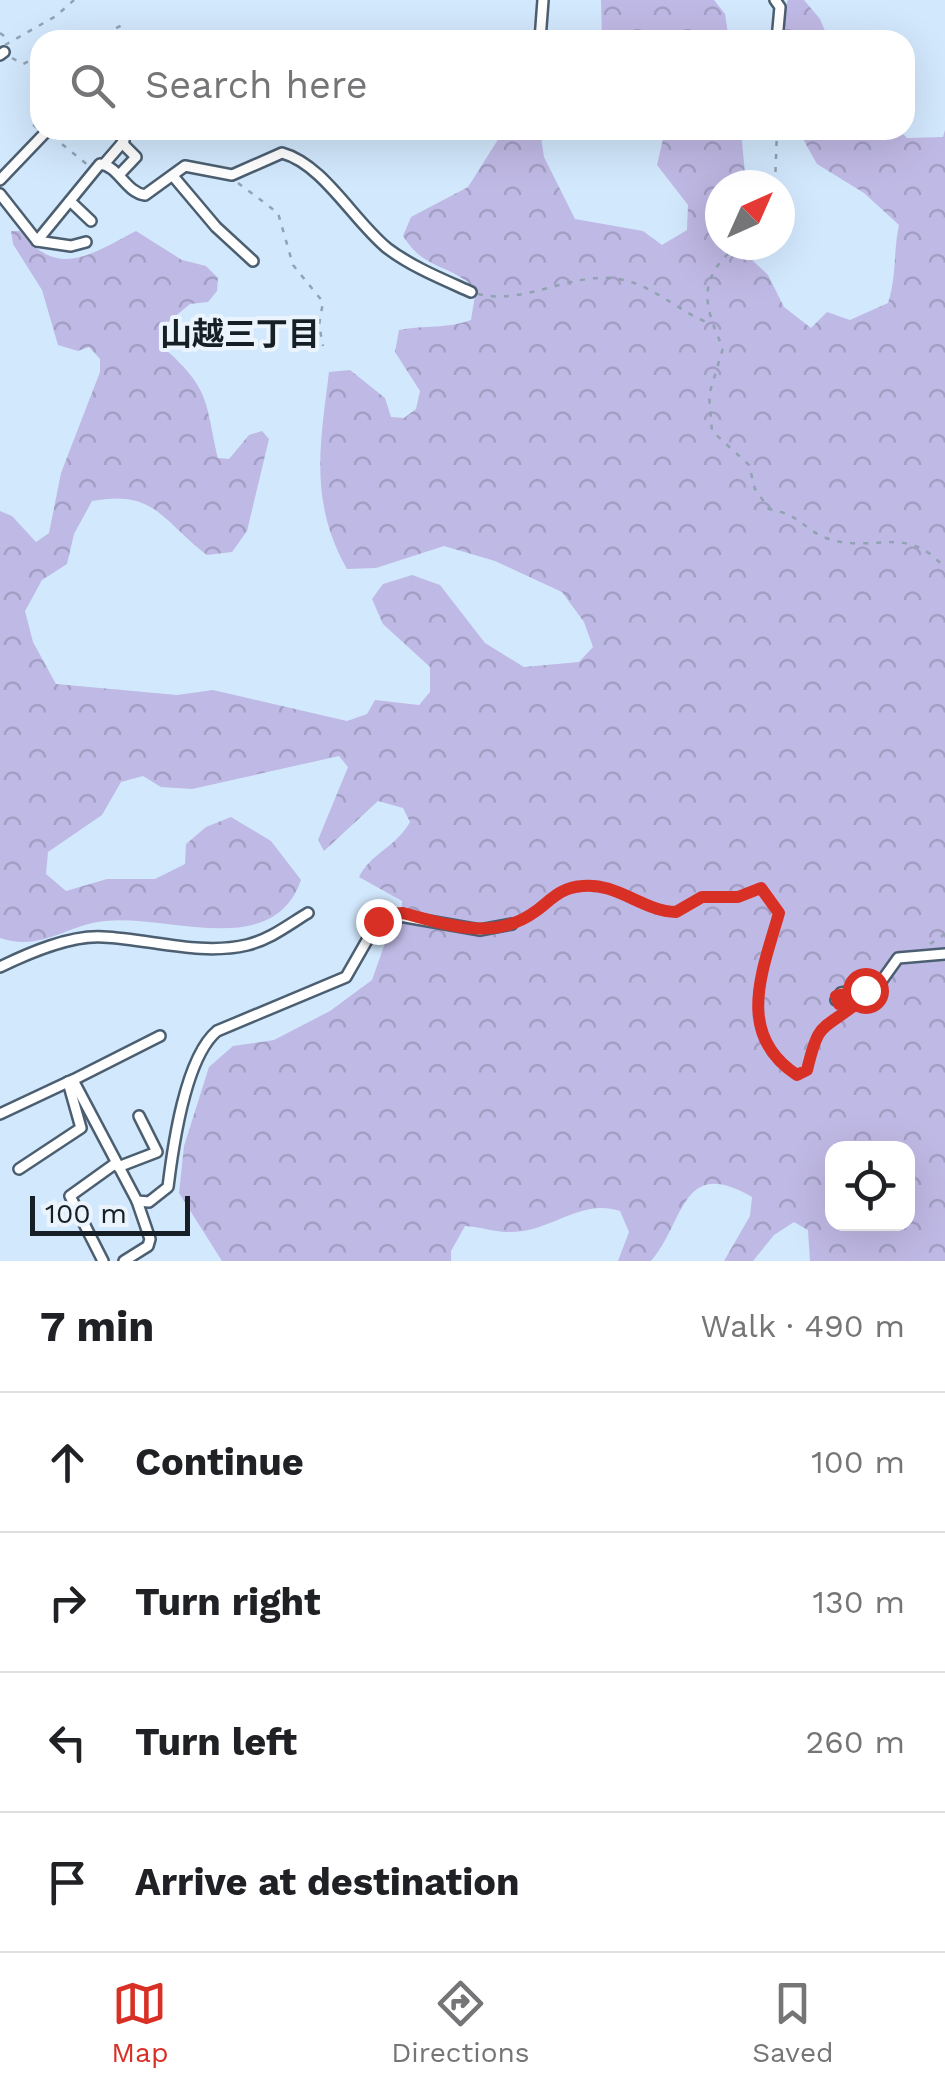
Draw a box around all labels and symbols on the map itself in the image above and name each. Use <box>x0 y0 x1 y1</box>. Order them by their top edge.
north arrow <box>705 170 795 260</box>
district label: 山越三丁目 <box>160 315 320 353</box>
route end <box>356 899 402 945</box>
route start <box>843 968 889 1014</box>
scale bar <box>30 1191 190 1236</box>

